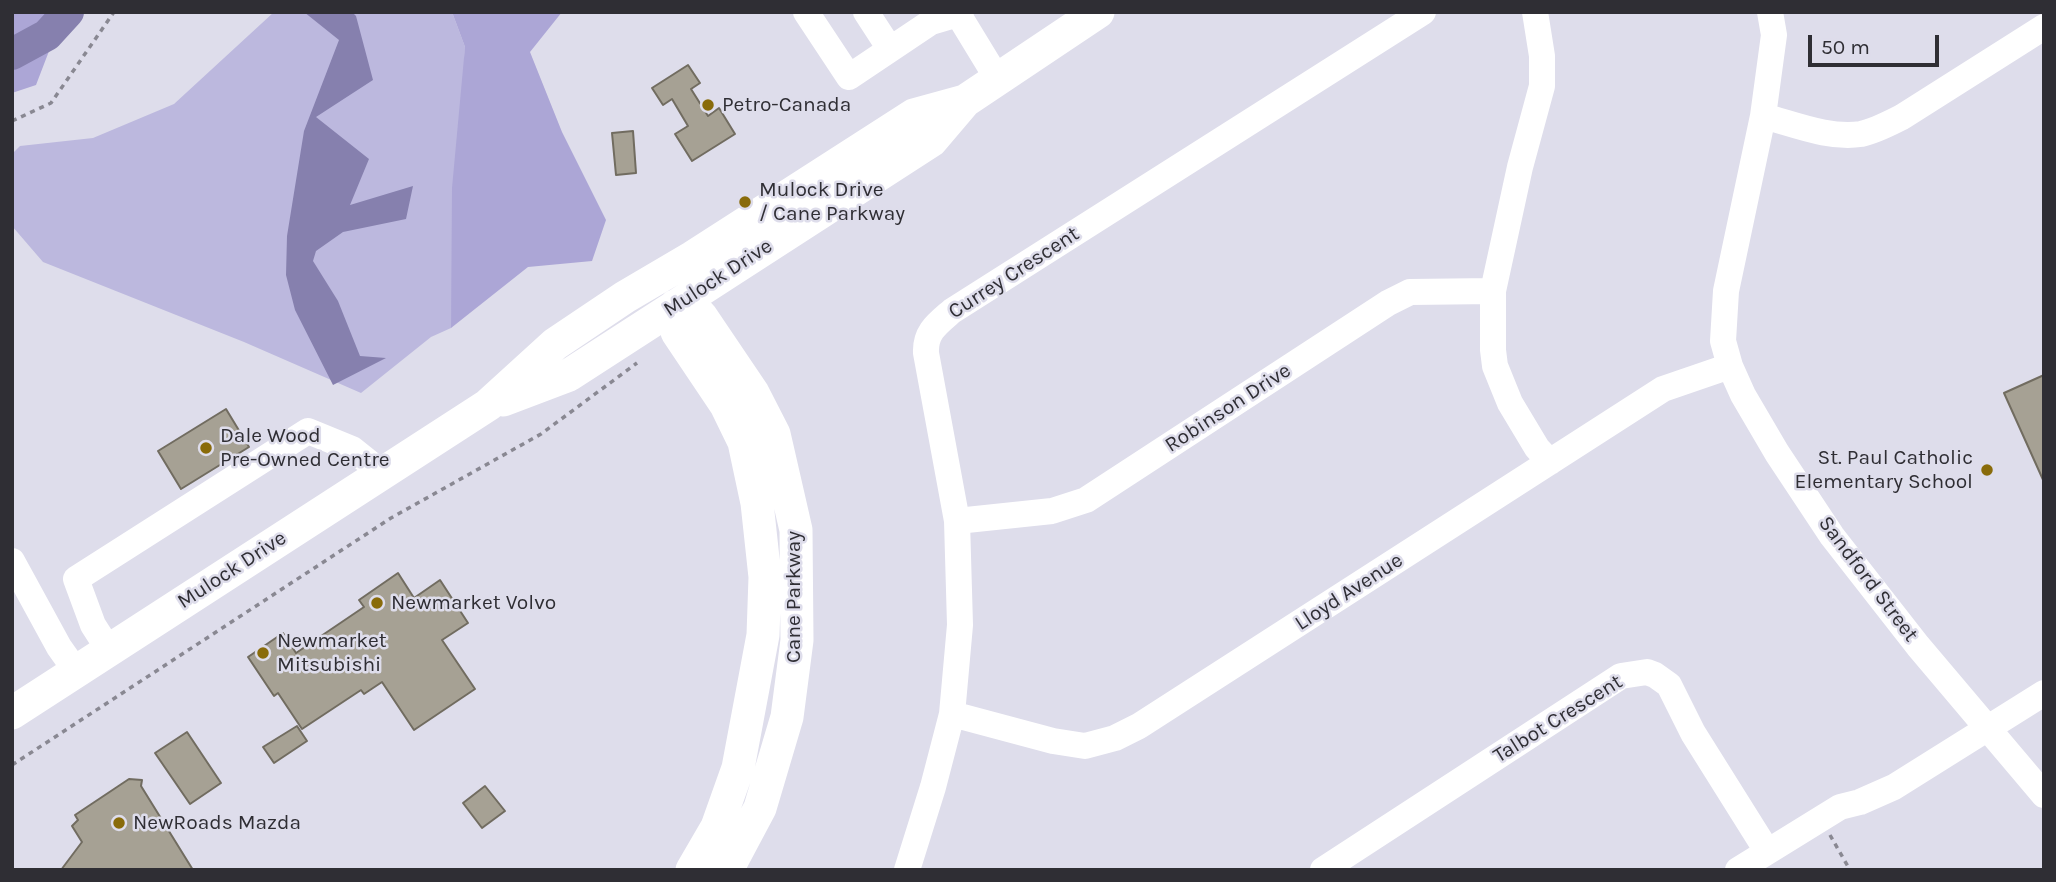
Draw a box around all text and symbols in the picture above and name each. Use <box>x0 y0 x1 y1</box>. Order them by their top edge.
scale bar <box>1811 21 1942 65</box>
text: 50 m <box>1821 35 1870 59</box>
place label: Petro-Canada <box>722 92 851 118</box>
marker: Petro-Canada <box>700 97 716 113</box>
place label: Mulock Drive / Cane Parkway <box>759 177 905 227</box>
marker: Mulock Drive / Cane Parkway <box>737 194 753 210</box>
street label: Currey Crescent <box>944 221 1084 325</box>
street label: Mulock Drive <box>659 234 777 322</box>
street label: Robinson Drive <box>1160 358 1296 458</box>
place label: Dale Wood Pre-Owned Centre <box>220 423 390 473</box>
marker: Dale Wood Pre-Owned Centre <box>198 440 214 456</box>
place label: St. Paul Catholic Elementary School <box>1795 445 1973 495</box>
marker: St. Paul Catholic Elementary School <box>1979 462 1995 478</box>
street label: Sandford Street <box>1813 511 1923 647</box>
street label: Mulock Drive <box>173 526 291 614</box>
street label: Cane Parkway <box>781 531 807 663</box>
street label: Lloyd Avenue <box>1290 548 1408 636</box>
place label: Newmarket Volvo <box>391 590 556 616</box>
marker: Newmarket Volvo <box>369 595 385 611</box>
place label: Newmarket Mitsubishi <box>277 628 387 678</box>
marker: Newmarket Mitsubishi <box>255 645 271 661</box>
street label: Talbot Crescent <box>1489 669 1627 769</box>
place label: NewRoads Mazda <box>133 810 301 836</box>
marker: NewRoads Mazda <box>111 815 127 831</box>

